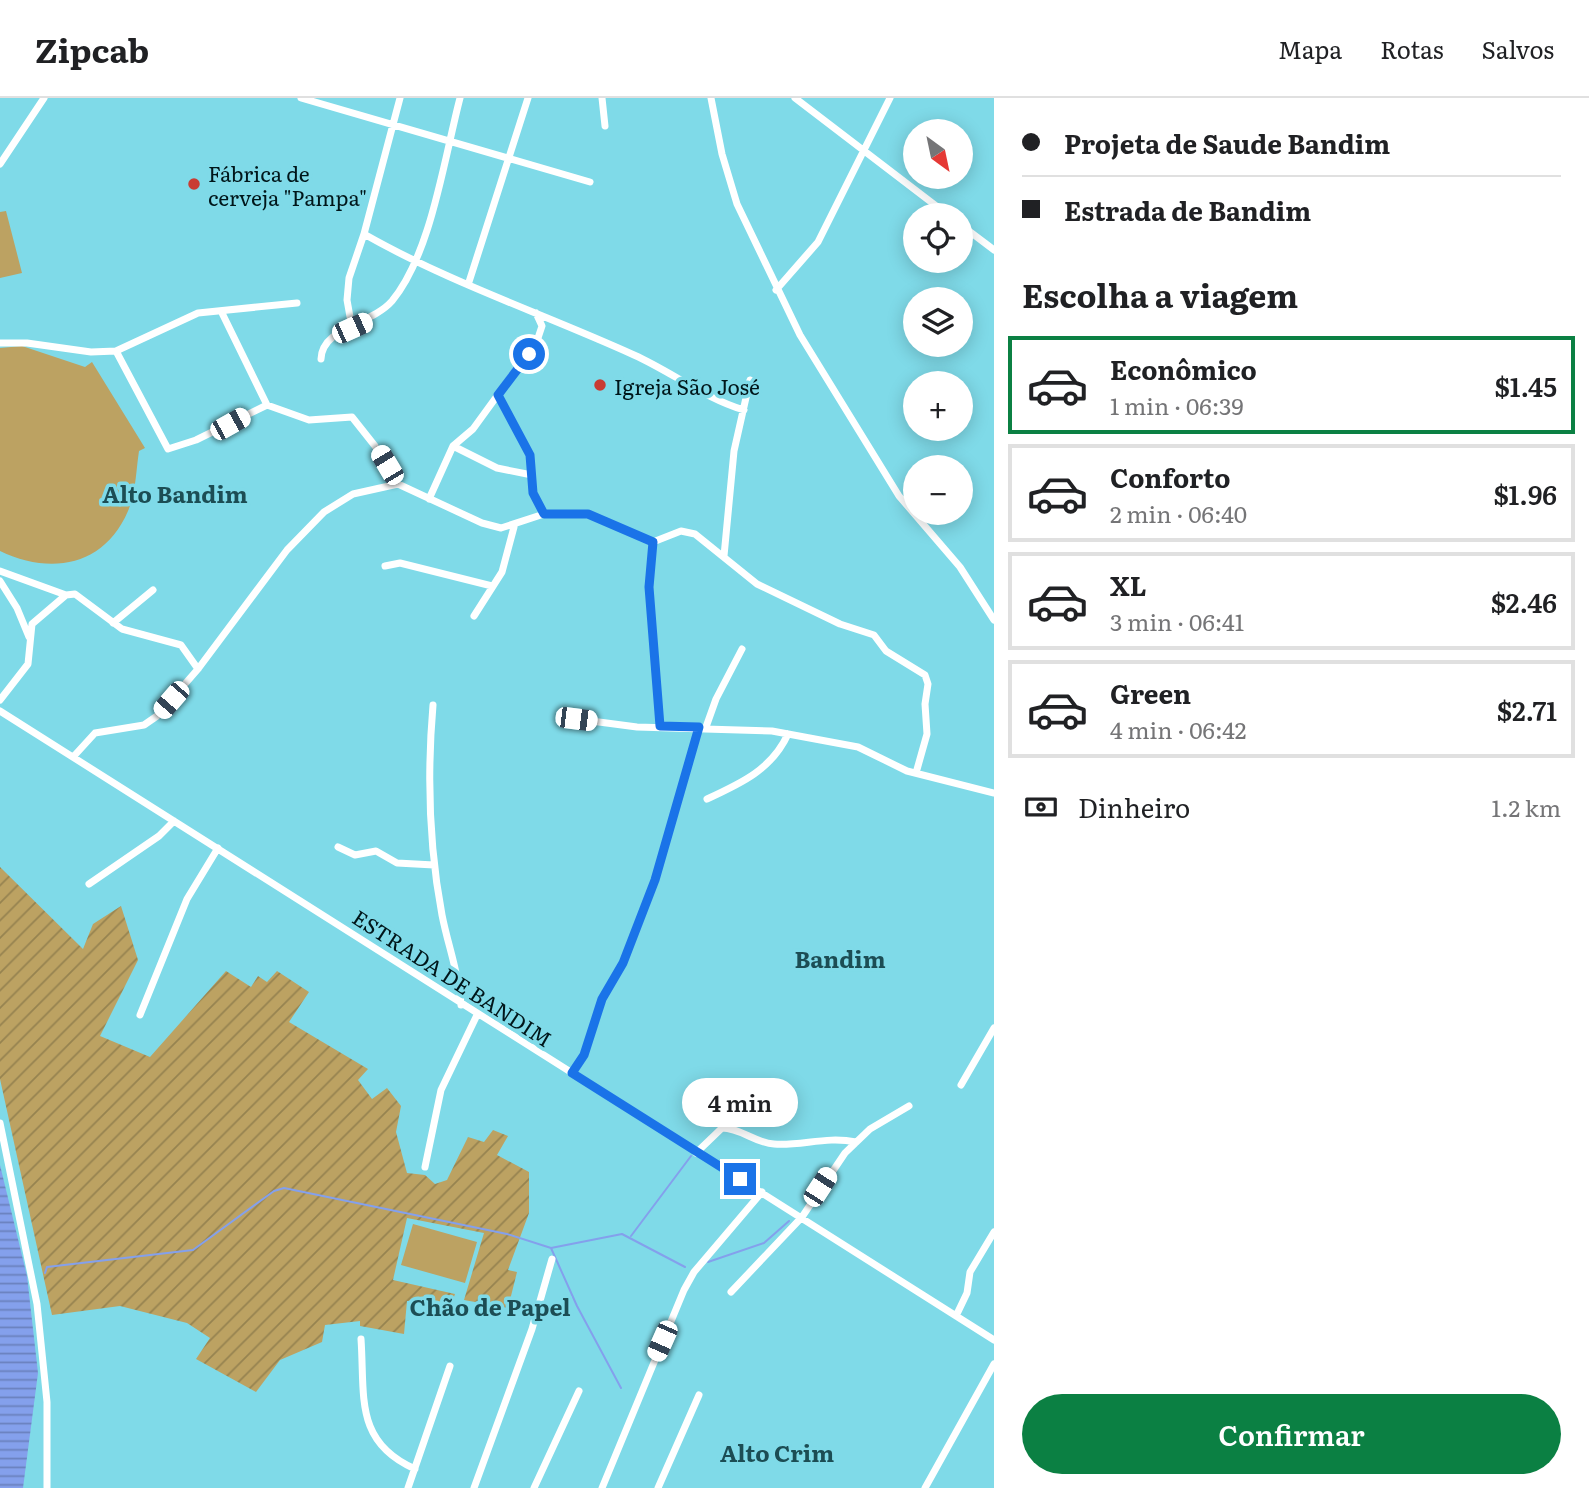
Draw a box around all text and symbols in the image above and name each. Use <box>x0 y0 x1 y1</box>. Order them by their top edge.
text: Zipcab <box>35 24 149 73</box>
text: Mapa <box>1278 31 1342 66</box>
text: Rotas <box>1380 31 1444 66</box>
text: Salvos <box>1482 31 1554 66</box>
north arrow <box>903 119 973 189</box>
map controls <box>903 119 973 525</box>
text: Projeta de Saude Bandim <box>1064 123 1390 162</box>
place label: Fábrica de cerveja "Pampa" <box>208 157 367 212</box>
marker: Fábrica de cerveja "Pampa" <box>186 176 202 192</box>
text: Estrada de Bandim <box>1064 190 1311 229</box>
button: locate <box>903 203 973 273</box>
text: Escolha a viagem <box>1022 270 1298 318</box>
button: layers <box>903 287 973 357</box>
car <box>329 310 376 346</box>
route start <box>513 338 545 370</box>
text: Econômico <box>1110 349 1257 388</box>
icon: car <box>1026 354 1089 417</box>
text: $1.45 <box>1495 366 1557 405</box>
place label: Igreja São José <box>614 370 760 401</box>
button: + <box>903 371 973 441</box>
marker: Igreja São José <box>592 377 608 393</box>
text: 1 min · 06:39 <box>1110 388 1244 422</box>
car <box>207 405 254 443</box>
car <box>368 442 407 488</box>
button: − <box>903 455 973 525</box>
text: Conforto <box>1110 457 1230 496</box>
icon: car <box>1026 462 1089 525</box>
text: $1.96 <box>1494 474 1557 513</box>
district label: Alto Bandim <box>102 476 248 510</box>
text: 2 min · 06:40 <box>1110 496 1247 530</box>
text: XL <box>1110 565 1147 604</box>
icon: car <box>1026 570 1089 633</box>
text: $2.46 <box>1491 582 1557 621</box>
text: 3 min · 06:41 <box>1110 604 1244 638</box>
text: Green <box>1110 673 1191 712</box>
car <box>150 677 193 723</box>
icon: car <box>1026 678 1089 741</box>
text: $2.71 <box>1497 690 1557 729</box>
car <box>554 706 599 732</box>
text: 4 min · 06:42 <box>1110 712 1247 746</box>
text: Dinheiro <box>1078 787 1190 826</box>
icon: cash <box>1022 788 1060 826</box>
text: 1.2 km <box>1492 790 1561 824</box>
street label: ESTRADA DE BANDIM <box>347 901 559 1053</box>
district label: Bandim <box>794 941 886 975</box>
callout: 4 min <box>682 1077 798 1126</box>
text: 4 min <box>708 1085 772 1119</box>
route end <box>724 1163 756 1195</box>
car <box>800 1164 841 1210</box>
district label: Chão de Papel <box>409 1289 571 1323</box>
car <box>644 1318 681 1364</box>
button: Confirmar <box>1022 1394 1561 1474</box>
district label: Alto Crim <box>720 1435 834 1469</box>

